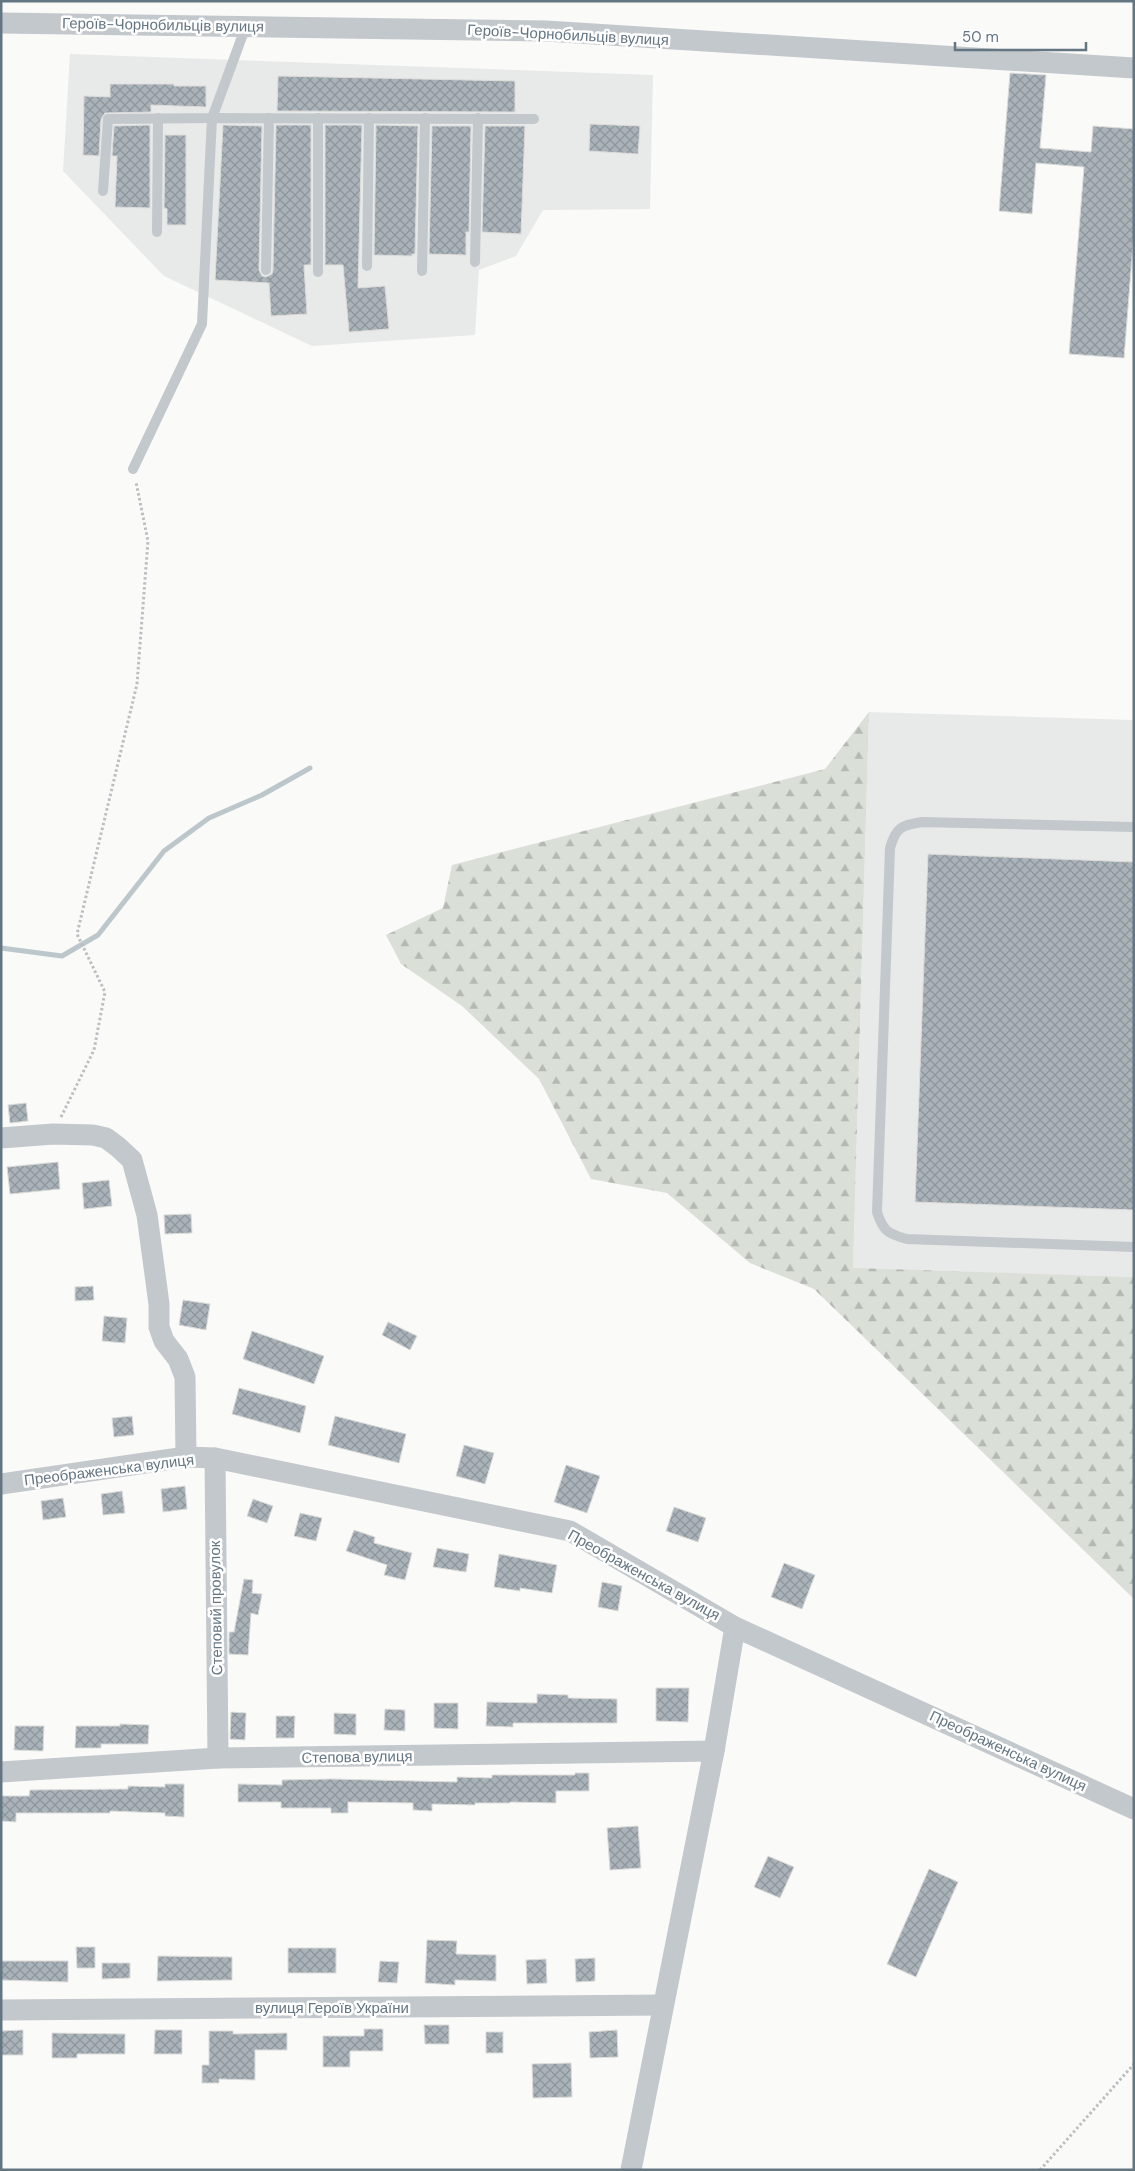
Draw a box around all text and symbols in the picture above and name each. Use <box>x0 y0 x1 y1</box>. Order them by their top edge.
street label: Героїв-Чорнобильців вулиця <box>62 13 264 37</box>
street label: Героїв-Чорнобильців вулиця <box>467 20 669 50</box>
scale bar <box>955 20 1086 52</box>
text: 50 m <box>962 27 999 47</box>
street label: Преображенська вулиця <box>23 1450 195 1490</box>
street label: Преображенська вулиця <box>564 1525 724 1625</box>
street label: Степовий провулок <box>205 1540 227 1675</box>
street label: Преображенська вулиця <box>926 1706 1090 1796</box>
street label: Степова вулиця <box>301 1746 413 1768</box>
street label: вулиця Героїв України <box>255 1998 409 2018</box>

